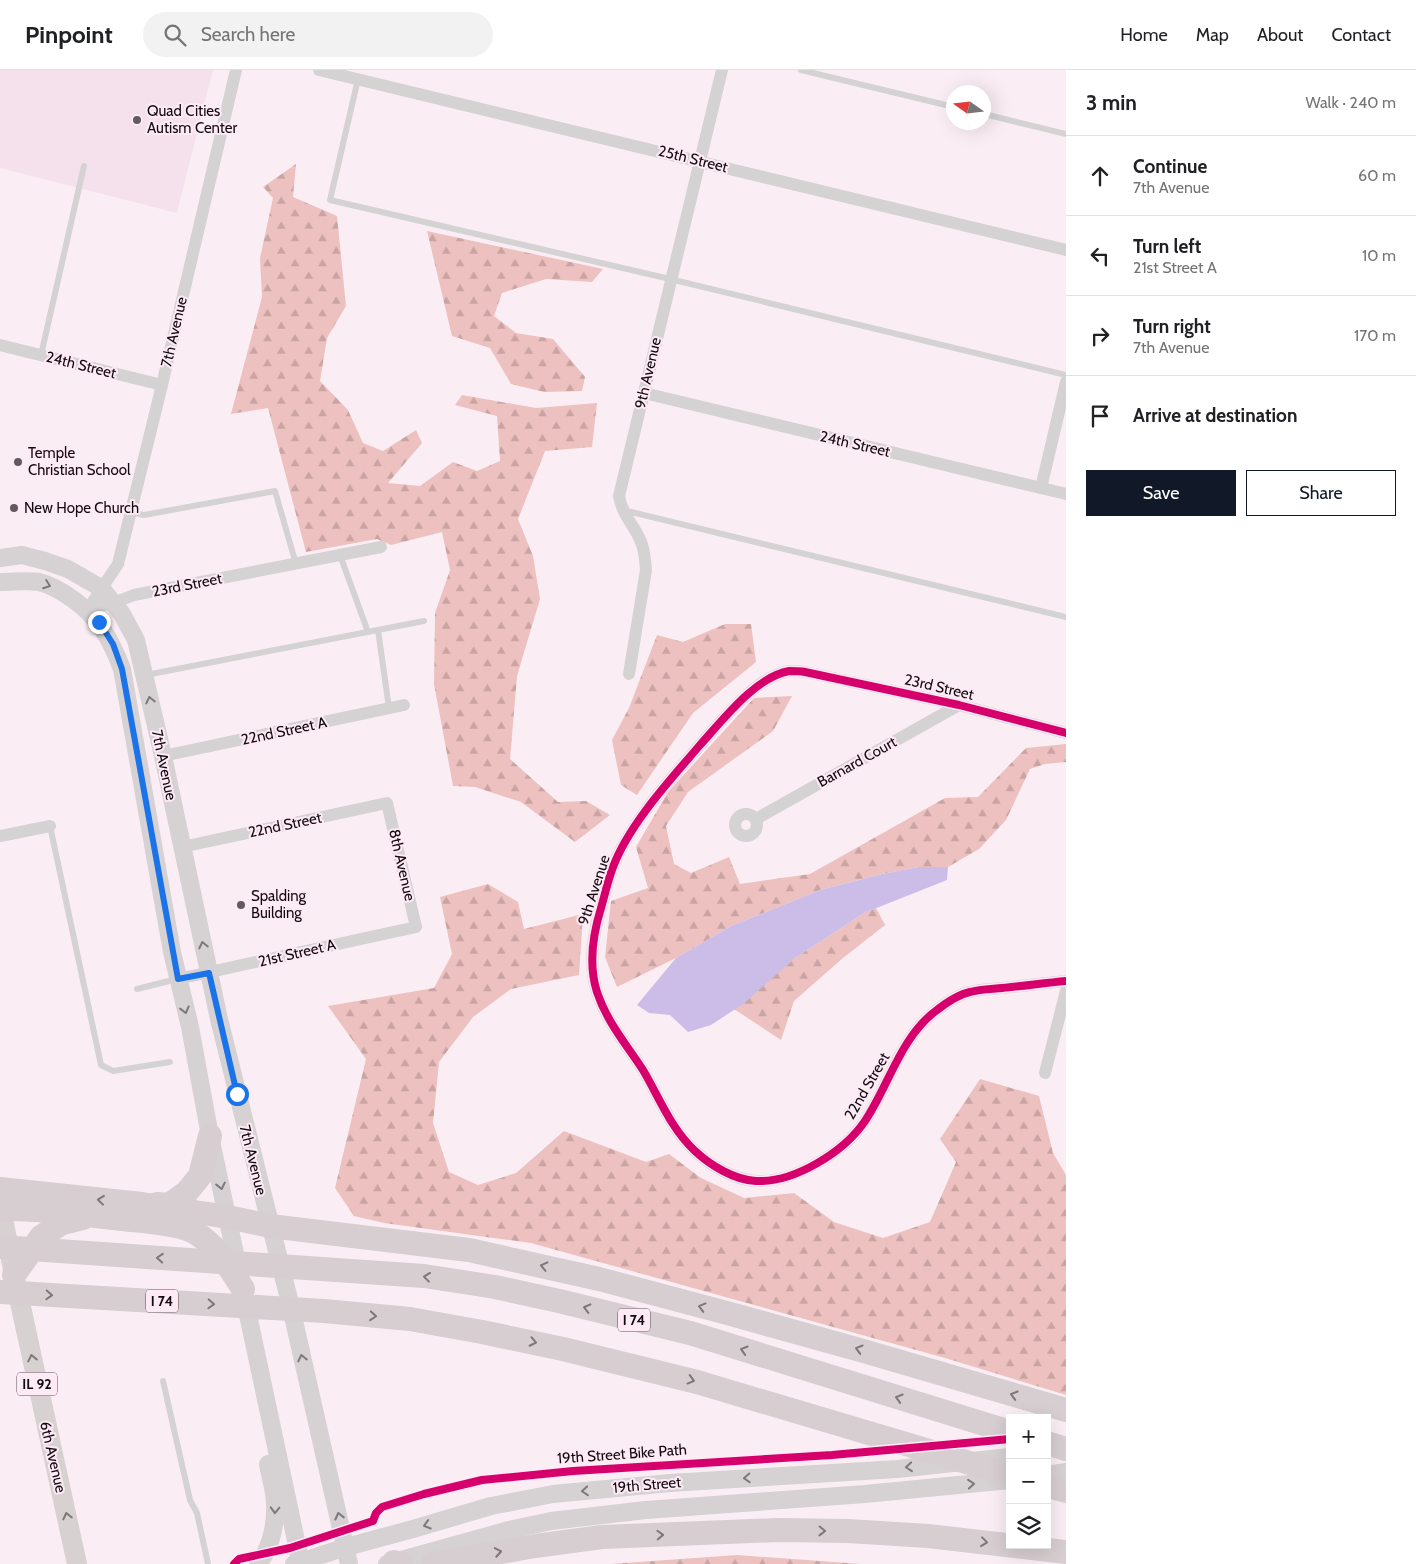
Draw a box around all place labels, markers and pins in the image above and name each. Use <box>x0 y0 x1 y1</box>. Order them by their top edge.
place label: Quad Cities Autism Center <box>147 102 238 137</box>
marker: Quad Cities Autism Center <box>131 114 143 126</box>
place label: Temple Christian School <box>28 444 131 479</box>
marker: Temple Christian School <box>12 456 24 468</box>
place label: New Hope Church <box>24 499 139 517</box>
marker: New Hope Church <box>8 502 20 514</box>
place label: Spalding Building <box>251 887 307 922</box>
marker: Spalding Building <box>235 899 247 911</box>

